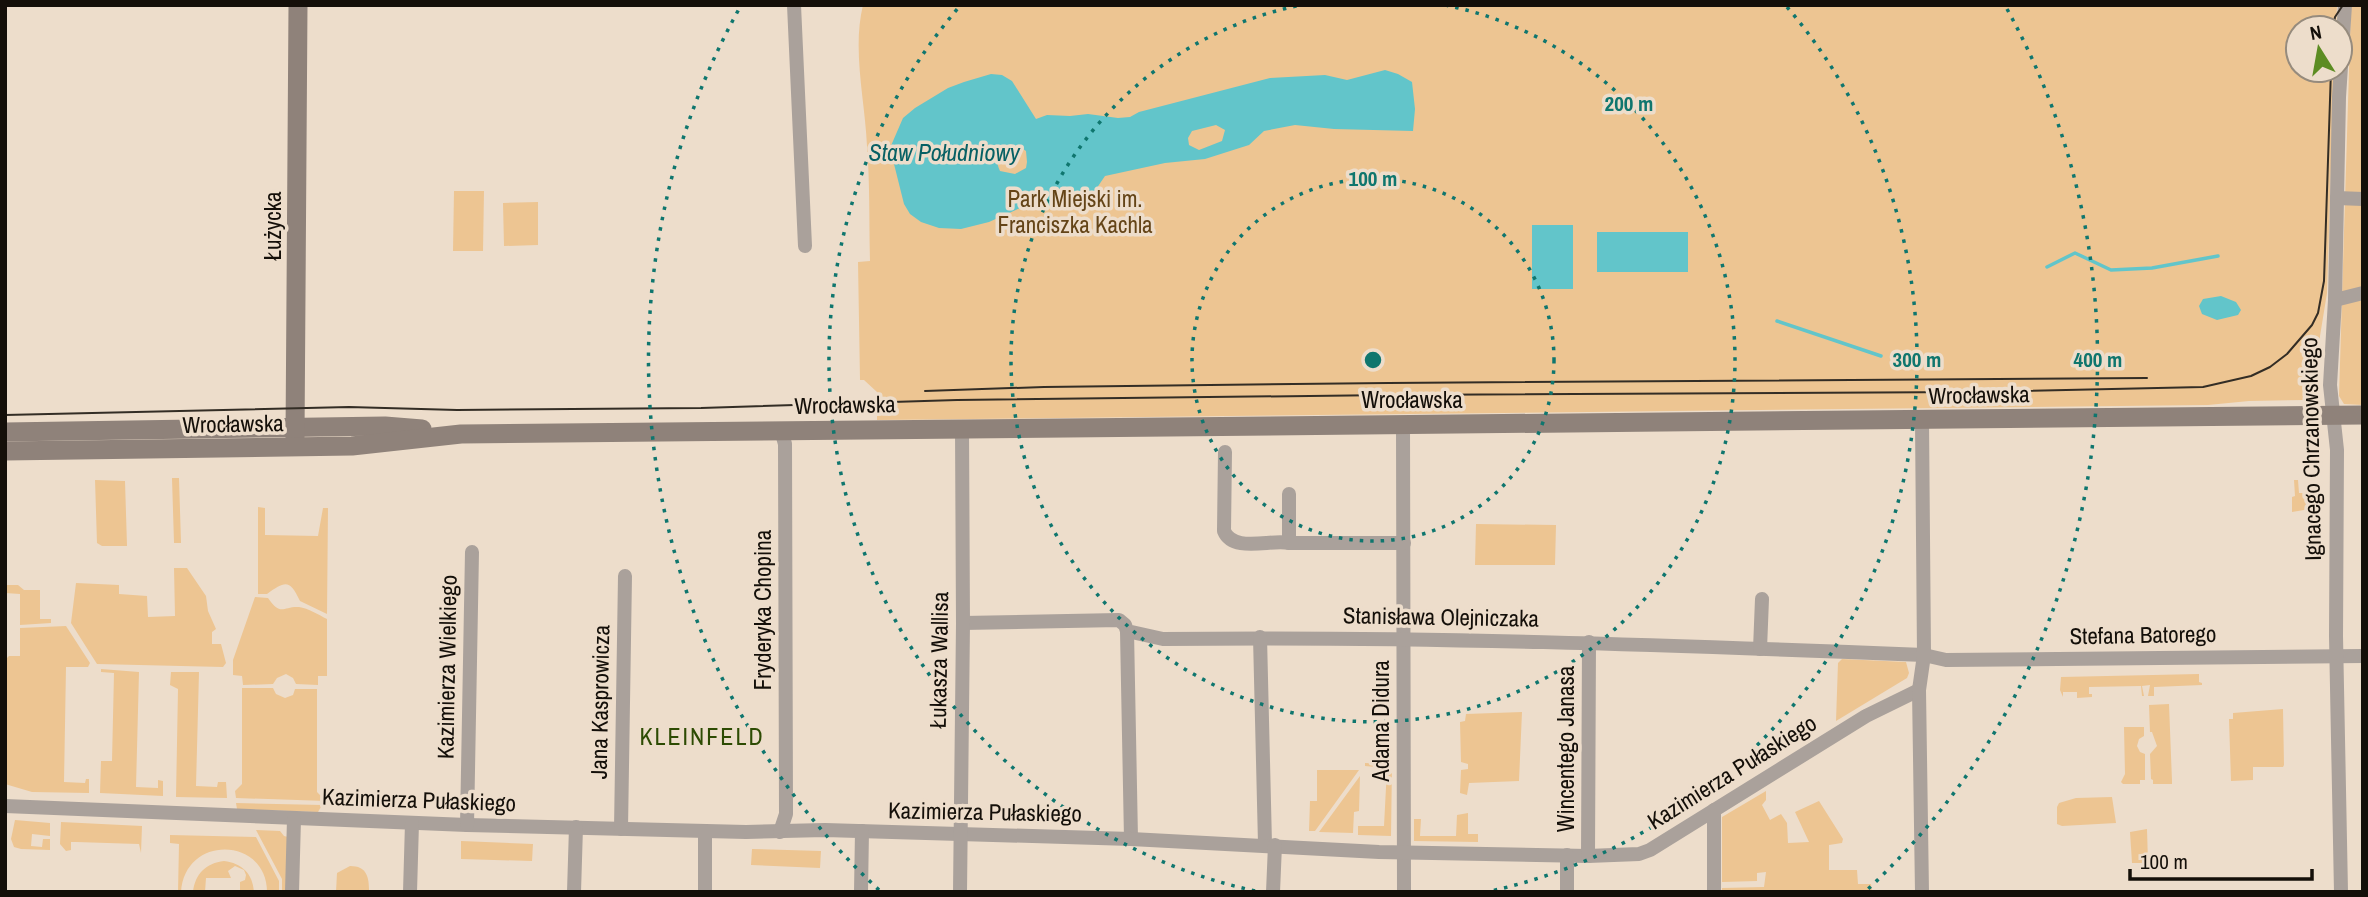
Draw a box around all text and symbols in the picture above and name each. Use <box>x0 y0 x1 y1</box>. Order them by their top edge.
north arrow <box>2284 14 2354 84</box>
text: N <box>2308 18 2324 46</box>
text: 200 m <box>1605 89 1653 118</box>
water label: Staw Południowy <box>869 136 1021 168</box>
text: 100 m <box>1349 164 1397 193</box>
park label: Park Miejski im. Franciszka Kachla <box>997 183 1153 240</box>
street label: Łużycka <box>257 191 288 261</box>
street label: Ignacego Chrzanowskiego <box>2293 337 2328 561</box>
text: 300 m <box>1893 345 1941 374</box>
text: 400 m <box>2074 345 2122 374</box>
centre of rings <box>1361 348 1385 372</box>
street label: Wrocławska <box>1928 378 2030 411</box>
street label: Wrocławska <box>1361 384 1463 415</box>
street label: Wrocławska <box>794 388 896 421</box>
street label: Wrocławska <box>182 407 284 440</box>
street label: Fryderyka Chopina <box>747 529 778 690</box>
street label: Kazimierza Wielkiego <box>429 574 464 759</box>
street label: Łukasza Wallisa <box>922 591 955 729</box>
street label: Stanisława Olejniczaka <box>1343 599 1540 634</box>
street label: Stefana Batorego <box>2069 618 2217 651</box>
street label: Jana Kasprowicza <box>583 624 616 779</box>
street label: Adama Didura <box>1365 660 1396 783</box>
street label: Wincentego Janasa <box>1550 665 1581 832</box>
street label: Kazimierza Pułaskiego <box>1641 707 1822 836</box>
district label: KLEINFELD <box>639 720 765 752</box>
street label: Kazimierza Pułaskiego <box>322 781 516 818</box>
street label: Kazimierza Pułaskiego <box>888 794 1082 829</box>
scale bar <box>2130 838 2312 882</box>
text: 100 m <box>2140 847 2188 876</box>

